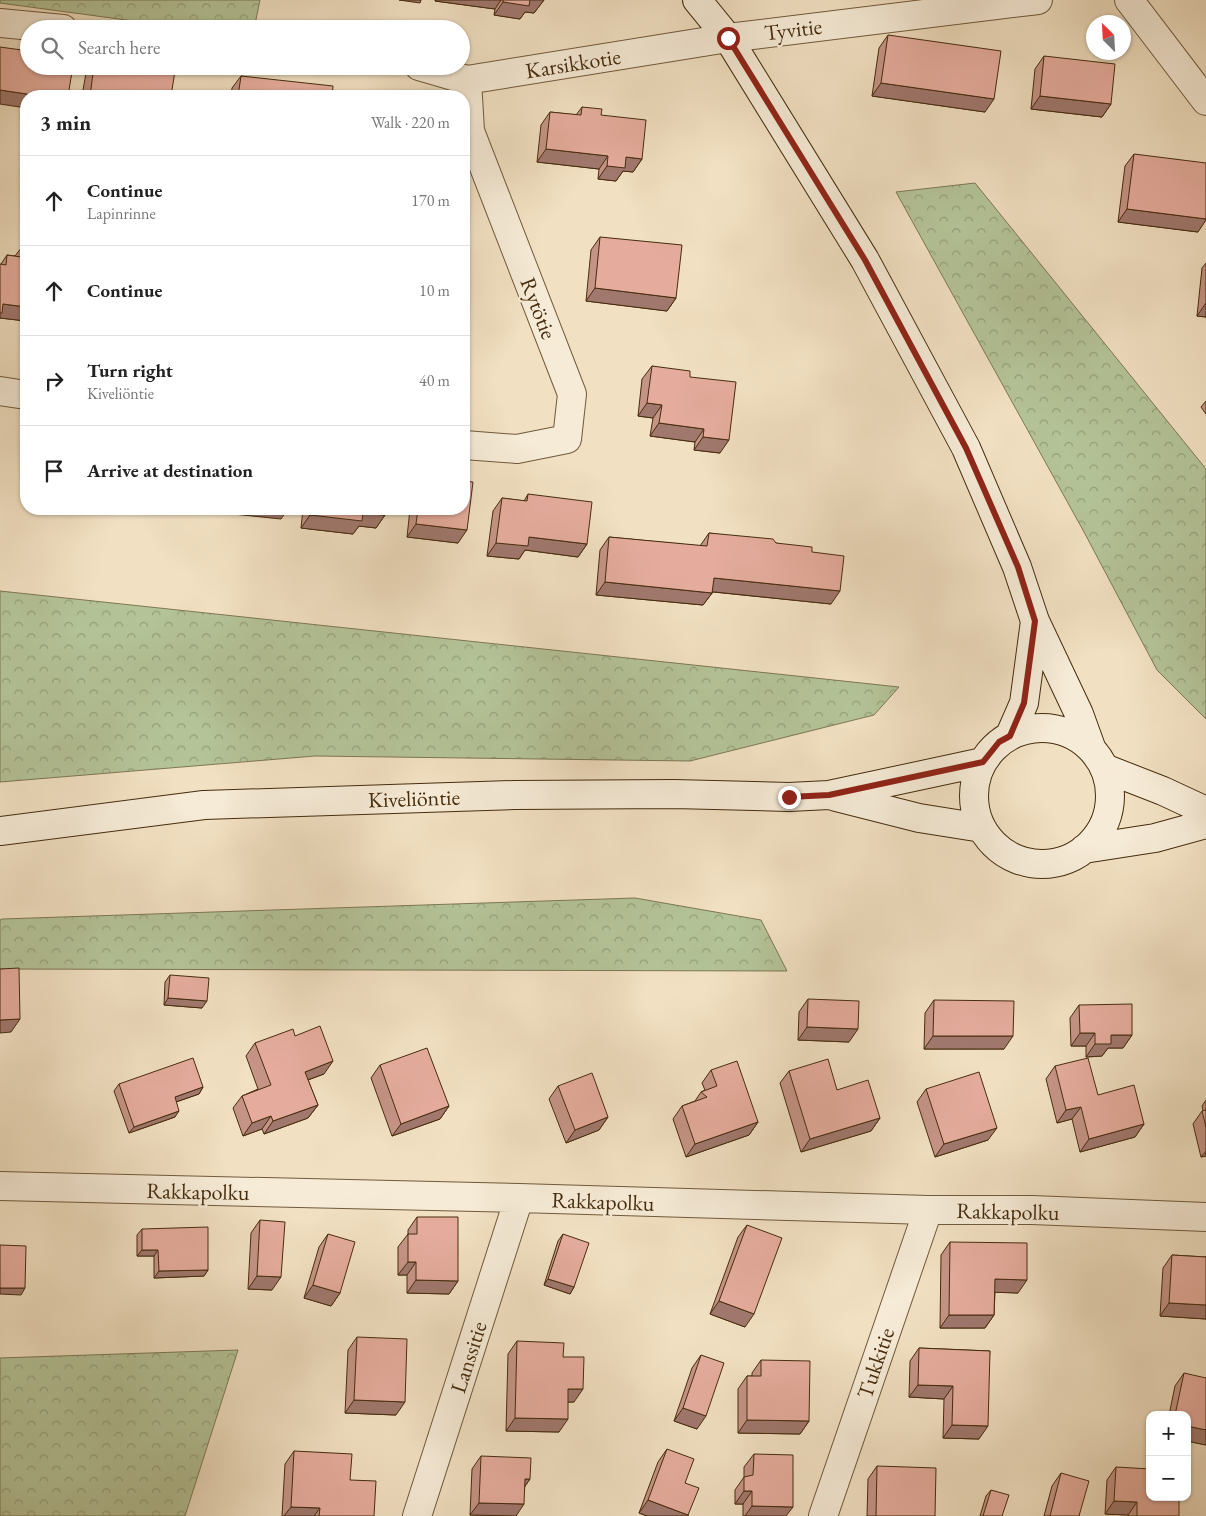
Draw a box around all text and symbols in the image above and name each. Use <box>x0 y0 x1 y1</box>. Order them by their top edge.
street label: Tyvitie <box>762 12 824 47</box>
north arrow <box>1086 15 1131 60</box>
search box <box>20 20 470 75</box>
route start <box>717 27 740 50</box>
icon: search <box>38 34 66 62</box>
text: Search here <box>78 35 160 60</box>
street label: Karsikkotie <box>523 42 623 85</box>
text: 3 min <box>40 109 91 136</box>
text: Walk · 220 m <box>371 112 450 133</box>
text: Continue <box>87 178 162 203</box>
icon: ahead <box>40 187 68 215</box>
text: 170 m <box>411 190 450 211</box>
text: Lapinrinne <box>87 203 156 224</box>
street label: Rytötie <box>514 273 564 344</box>
icon: ahead <box>40 277 68 305</box>
text: Continue <box>87 278 162 303</box>
text: 10 m <box>419 280 450 301</box>
text: Turn right <box>87 358 173 383</box>
icon: right <box>40 367 68 395</box>
text: 40 m <box>419 370 450 391</box>
text: Kiveliöntie <box>87 383 154 404</box>
icon: arrive <box>40 457 68 485</box>
text: Arrive at destination <box>87 458 253 483</box>
street label: Kiveliöntie <box>367 782 461 815</box>
route end <box>778 786 801 809</box>
street label: Rakkapolku <box>146 1176 250 1207</box>
street label: Rakkapolku <box>551 1185 655 1218</box>
street label: Rakkapolku <box>956 1196 1060 1227</box>
street label: Lanssitie <box>443 1317 494 1397</box>
street label: Tukkitie <box>850 1323 901 1403</box>
map controls <box>1146 1411 1191 1501</box>
button: + <box>1146 1411 1191 1456</box>
button: − <box>1146 1456 1191 1501</box>

